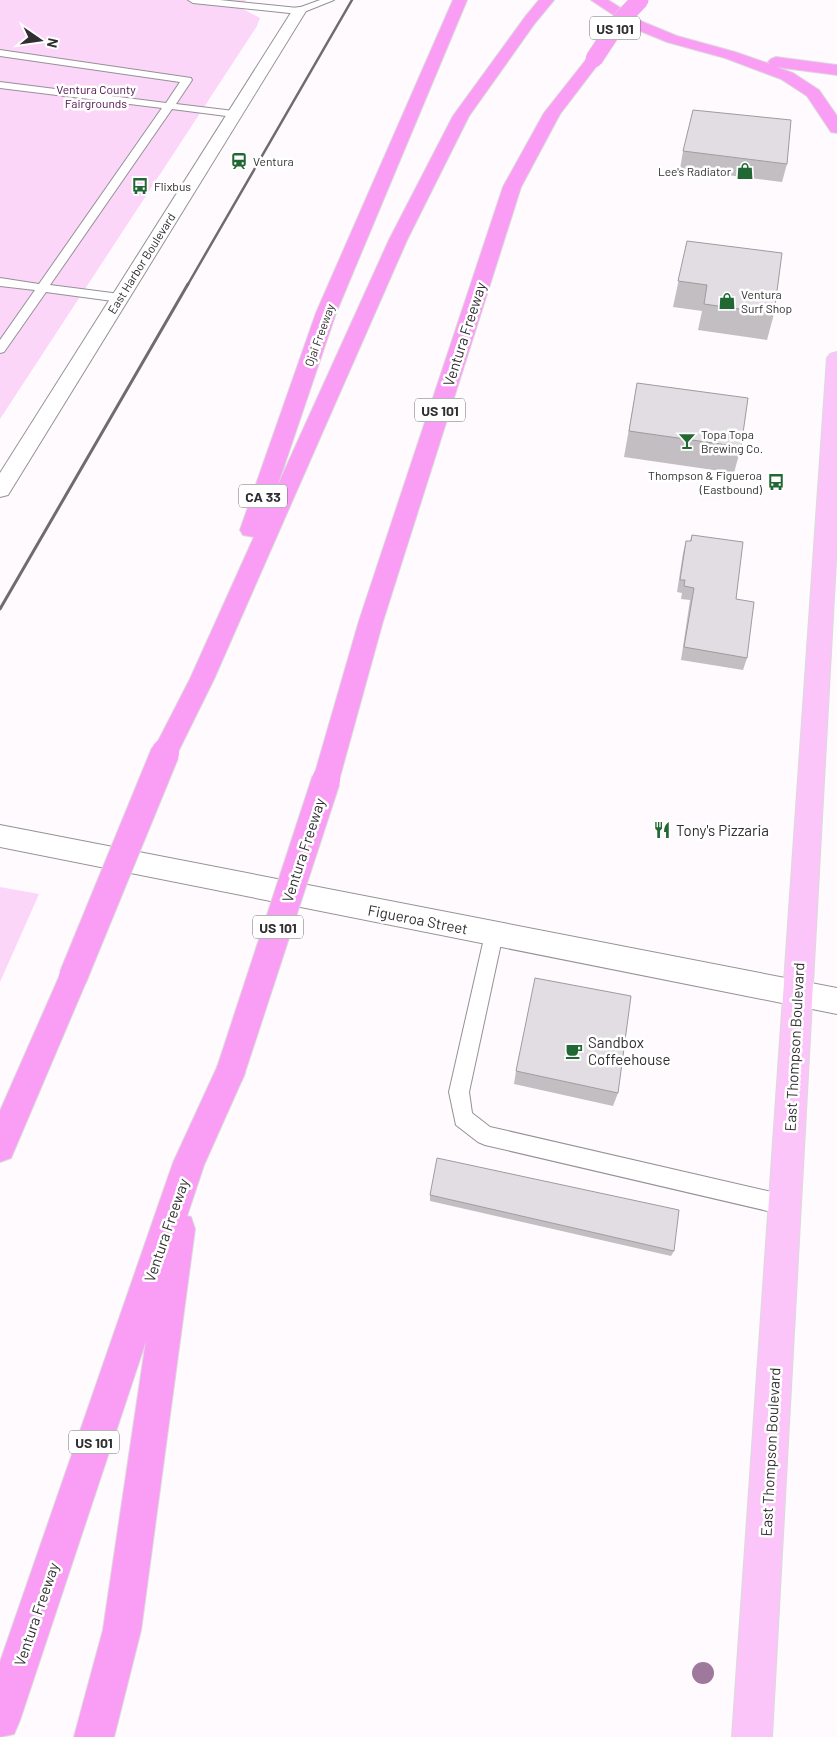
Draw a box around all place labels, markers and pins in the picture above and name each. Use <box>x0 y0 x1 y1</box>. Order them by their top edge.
station icon: Ventura <box>229 151 249 171</box>
place label: Ventura <box>253 154 294 168</box>
shop icon: Lee's Radiator <box>735 161 755 181</box>
place label: Lee's Radiator <box>658 164 732 178</box>
bus stop icon: Flixbus <box>130 176 150 196</box>
place label: Flixbus <box>154 179 191 193</box>
place label: Ventura Surf Shop <box>741 287 792 315</box>
shop icon: Ventura Surf Shop <box>717 291 737 311</box>
place label: Topa Topa Brewing Co. <box>701 427 763 455</box>
bar icon: Topa Topa Brewing Co. <box>677 431 697 451</box>
place label: Thompson & Figueroa (Eastbound) <box>648 468 763 496</box>
bus stop icon: Thompson & Figueroa (Eastbound) <box>766 472 786 492</box>
restaurant icon: Tony's Pizzaria <box>652 820 672 840</box>
place label: Tony's Pizzaria <box>676 821 769 839</box>
place label: Sandbox Coffeehouse <box>588 1033 671 1068</box>
cafe icon: Sandbox Coffeehouse <box>564 1041 584 1061</box>

